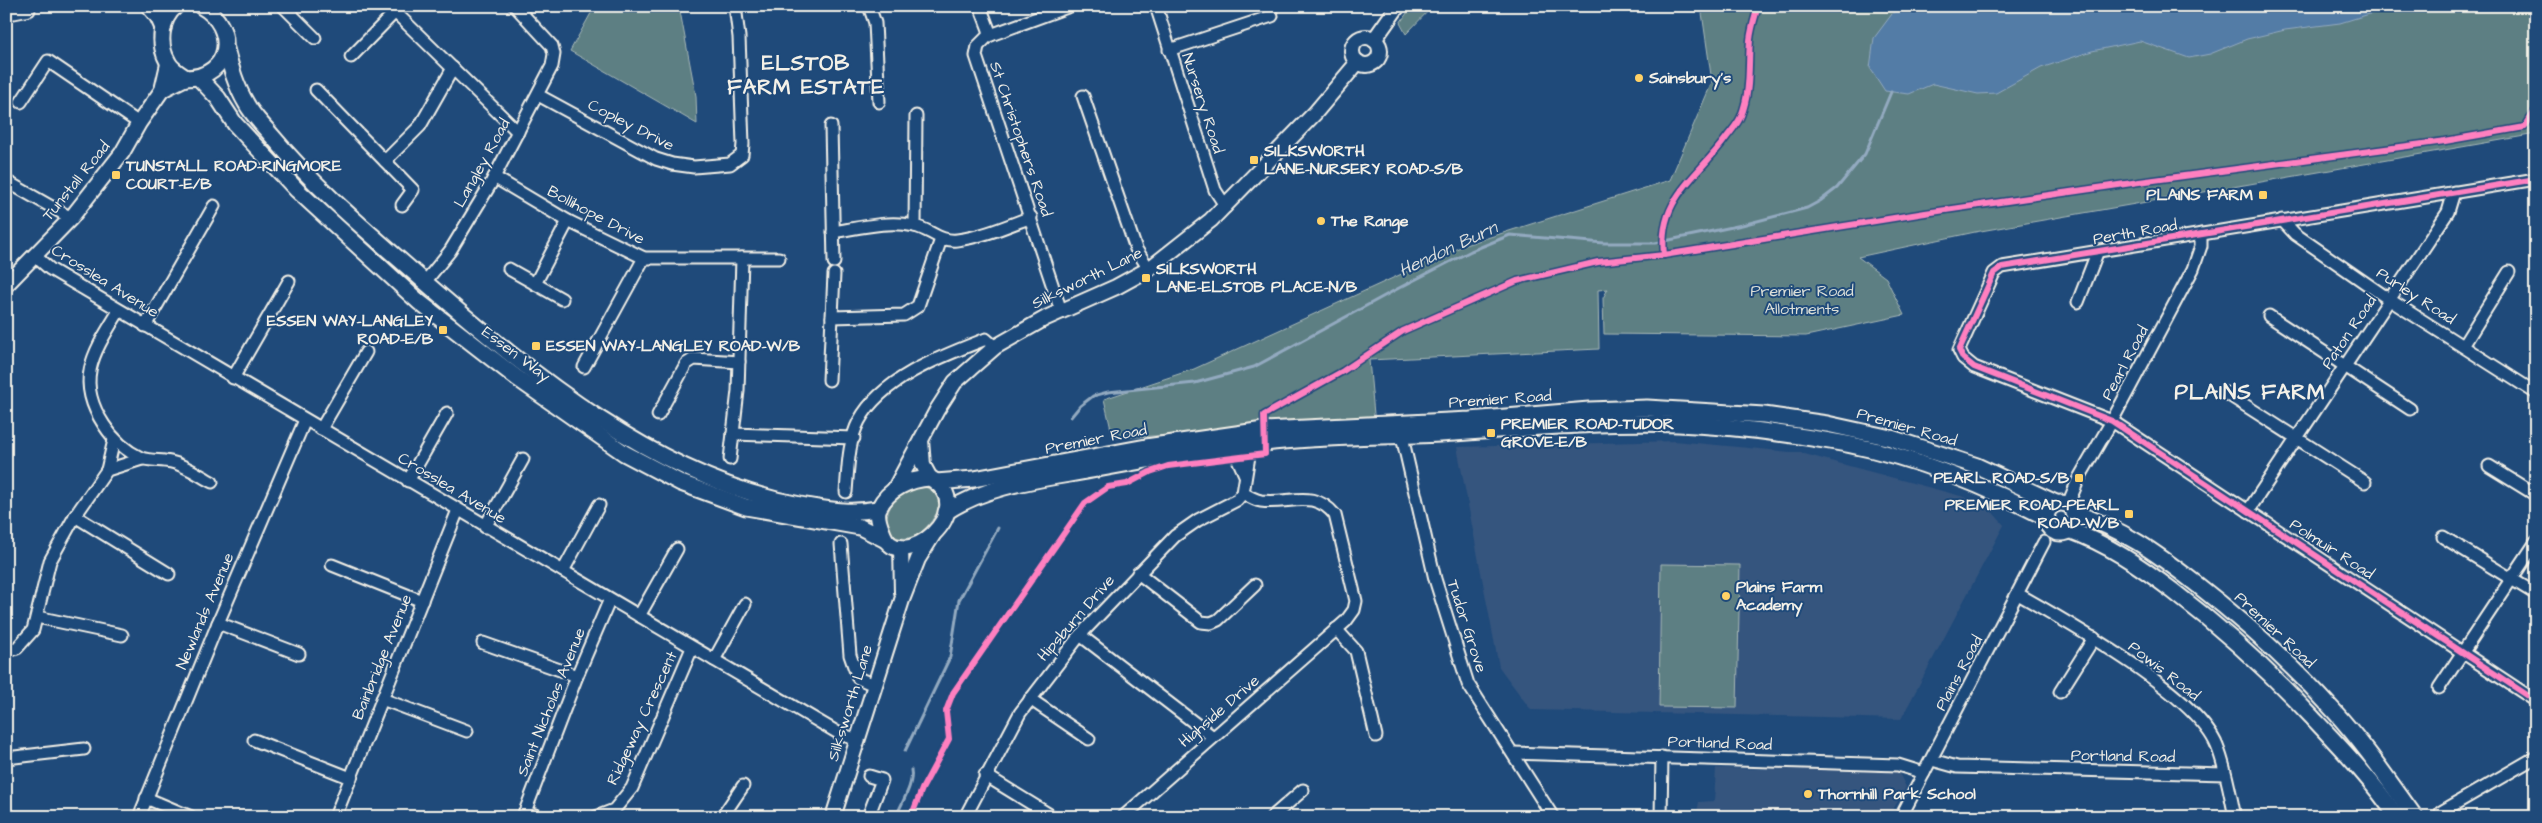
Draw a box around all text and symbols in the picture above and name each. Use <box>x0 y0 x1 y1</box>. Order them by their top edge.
district label: ELSTOB FARM ESTATE <box>727 49 885 102</box>
street label: Nursery Road <box>1175 50 1230 156</box>
street label: St Christophers Road <box>984 59 1058 219</box>
place label: Sainsbury's <box>1648 67 1731 90</box>
marker: Sainsbury's <box>1633 72 1645 84</box>
street label: Copley Drive <box>584 94 678 157</box>
street label: Langley Road <box>448 115 516 212</box>
street label: Tunstall Road <box>37 136 115 226</box>
place label: SILKSWORTH LANE-NURSERY ROAD-S/B <box>1263 140 1464 180</box>
marker: SILKSWORTH LANE-NURSERY ROAD-S/B <box>1248 154 1260 166</box>
place label: TUNSTALL ROAD-RINGMORE COURT-E/B <box>125 155 342 195</box>
marker: TUNSTALL ROAD-RINGMORE COURT-E/B <box>110 169 122 181</box>
street label: Bollihope Drive <box>543 180 649 250</box>
place label: PLAINS FARM <box>2146 184 2253 206</box>
marker: PLAINS FARM <box>2257 189 2269 201</box>
place label: The Range <box>1330 210 1409 234</box>
water label: Hendon Burn <box>1395 214 1503 283</box>
street label: Perth Road <box>2091 214 2179 250</box>
marker: The Range <box>1315 215 1327 227</box>
street label: Crosslea Avenue <box>47 239 163 323</box>
street label: Silksworth Lane <box>1028 242 1146 314</box>
place label: SILKSWORTH LANE-ELSTOB PLACE-N/B <box>1155 258 1358 298</box>
street label: Purley Road <box>2372 262 2460 331</box>
marker: SILKSWORTH LANE-ELSTOB PLACE-N/B <box>1140 272 1152 284</box>
park label: Premier Road Allotments <box>1750 280 1854 320</box>
street label: Paton Road <box>2316 291 2382 373</box>
place label: ESSEN WAY-LANGLEY ROAD-E/B <box>267 310 434 350</box>
street label: Essen Way <box>477 321 555 388</box>
street label: Pearl Road <box>2096 322 2154 404</box>
marker: ESSEN WAY-LANGLEY ROAD-E/B <box>437 324 449 336</box>
place label: ESSEN WAY-LANGLEY ROAD-W/B <box>546 335 801 357</box>
marker: ESSEN WAY-LANGLEY ROAD-W/B <box>530 340 542 352</box>
district label: PLAINS FARM <box>2175 378 2325 407</box>
street label: Premier Road <box>1448 384 1552 414</box>
street label: Premier Road <box>1854 402 1960 452</box>
place label: PREMIER ROAD-TUDOR GROVE-E/B <box>1501 413 1674 453</box>
street label: Premier Road <box>1043 418 1149 460</box>
marker: PREMIER ROAD-TUDOR GROVE-E/B <box>1485 427 1497 439</box>
street label: Crosslea Avenue <box>394 447 511 529</box>
place label: PEARL ROAD-S/B <box>1934 467 2070 489</box>
marker: PEARL ROAD-S/B <box>2073 472 2085 484</box>
place label: PREMIER ROAD-PEARL ROAD-W/B <box>1945 494 2120 534</box>
marker: PREMIER ROAD-PEARL ROAD-W/B <box>2123 508 2135 520</box>
street label: Polmuir Road <box>2285 513 2379 585</box>
street label: Newlands Avenue <box>170 549 240 673</box>
street label: Hipsburn Drive <box>1032 570 1120 666</box>
place label: Plains Farm Academy <box>1736 576 1823 617</box>
street label: Tudor Grove <box>1442 577 1492 676</box>
street label: Premier Road <box>2230 587 2320 673</box>
marker: Plains Farm Academy <box>1720 590 1732 602</box>
street label: Bainbridge Avenue <box>347 591 418 723</box>
street label: Saint Nicholas Avenue <box>511 624 591 780</box>
street label: Plains Road <box>1930 631 1988 715</box>
street label: Powis Road <box>2123 636 2205 706</box>
street label: Silksworth Lane <box>822 642 878 764</box>
street label: Ridgeway Crescent <box>601 647 684 789</box>
street label: Highside Drive <box>1174 669 1265 753</box>
street label: Portland Road <box>1667 730 1773 756</box>
street label: Portland Road <box>2071 744 2175 768</box>
place label: Thornhill Park School <box>1817 783 1976 805</box>
marker: Thornhill Park School <box>1802 788 1814 800</box>

